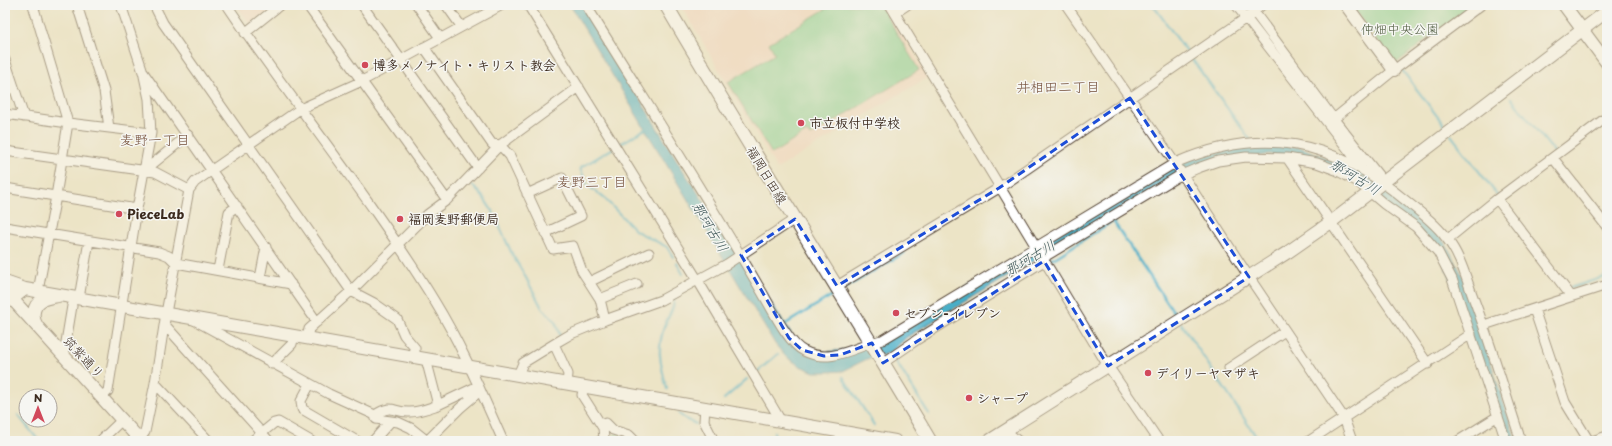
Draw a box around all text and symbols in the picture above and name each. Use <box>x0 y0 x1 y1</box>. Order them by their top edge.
park label: 仲畑中央公園 <box>1361 19 1439 38</box>
place label: 博多メノナイト・キリスト教会 <box>373 55 556 74</box>
marker: 博多メノナイト・キリスト教会 <box>360 60 370 70</box>
district label: 井相田二丁目 <box>1016 76 1100 97</box>
place label: 市立板付中学校 <box>809 113 900 132</box>
marker: 市立板付中学校 <box>796 118 806 128</box>
district label: 麦野一丁目 <box>120 129 190 150</box>
street label: 福岡日田線 <box>743 142 793 208</box>
water label: 那珂古川 <box>1326 153 1385 200</box>
district label: 麦野三丁目 <box>557 171 627 192</box>
water label: 那珂古川 <box>687 197 734 256</box>
place label: PieceLab <box>127 204 184 223</box>
marker: PieceLab <box>114 209 124 219</box>
place label: 福岡麦野郵便局 <box>408 209 499 228</box>
marker: 福岡麦野郵便局 <box>395 214 405 224</box>
water label: 那珂古川 <box>1000 234 1059 281</box>
place label: セブン-イレブン <box>904 303 1001 322</box>
marker: セブン-イレブン <box>891 308 901 318</box>
street label: 筑紫通り <box>60 331 109 382</box>
place label: デイリーヤマザキ <box>1156 363 1260 382</box>
marker: デイリーヤマザキ <box>1143 368 1153 378</box>
north arrow <box>18 388 58 428</box>
place label: シャープ <box>977 388 1028 407</box>
text: N <box>34 389 43 406</box>
marker: シャープ <box>964 393 974 403</box>

